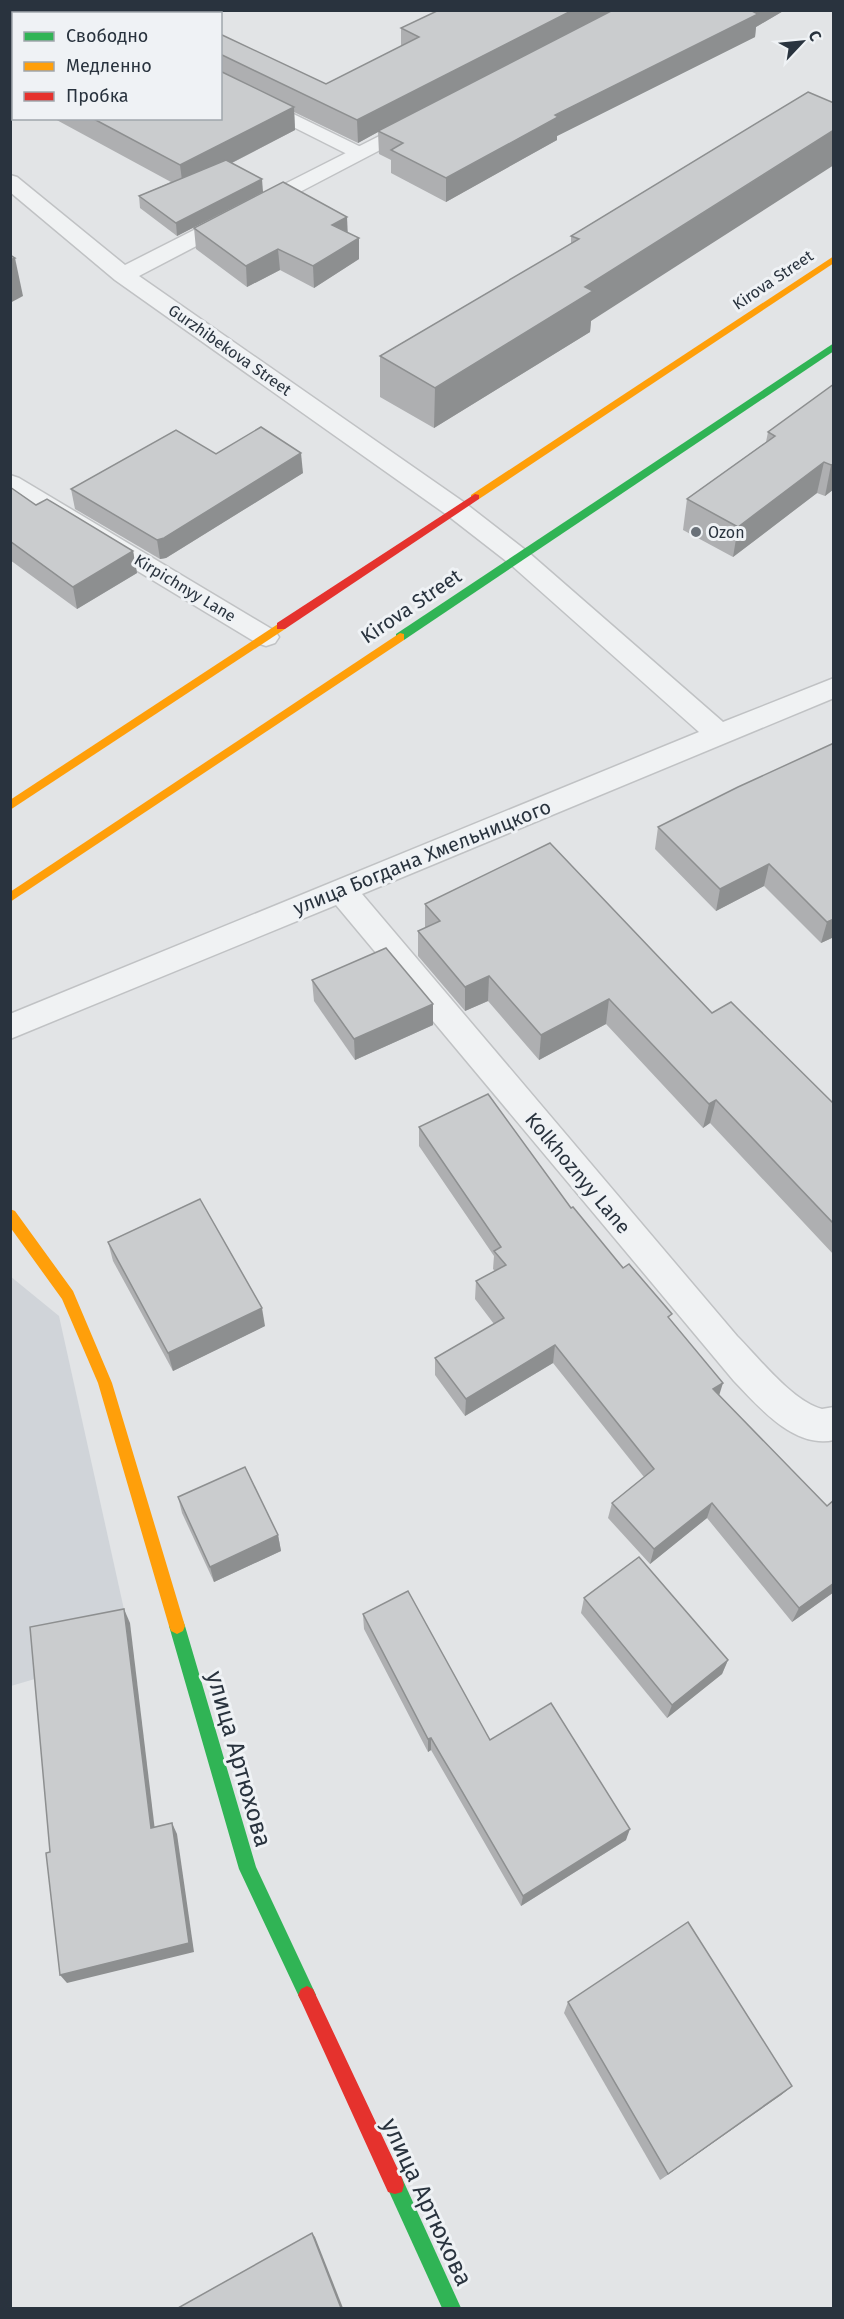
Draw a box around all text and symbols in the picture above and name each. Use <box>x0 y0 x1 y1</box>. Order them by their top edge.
legend <box>12 12 222 120</box>
north arrow <box>772 12 832 72</box>
text: Свободно <box>66 25 148 47</box>
text: С <box>804 27 826 45</box>
text: Медленно <box>66 55 152 77</box>
text: Пробка <box>66 85 129 107</box>
street label: Kirova Street <box>729 246 817 314</box>
street label: Gurzhibekova Street <box>165 300 295 400</box>
place label: Ozon <box>708 523 745 542</box>
marker: Ozon <box>689 525 703 539</box>
street label: Kirpichnyy Lane <box>131 550 239 626</box>
street label: Kirova Street <box>356 563 466 648</box>
street label: улица Богдана Хмельницкого <box>290 794 554 920</box>
street label: Kolkhoznyy Lane <box>520 1107 636 1239</box>
street label: улица Артюхова <box>200 1668 278 1850</box>
street label: улица Артюхова <box>376 2114 478 2290</box>

